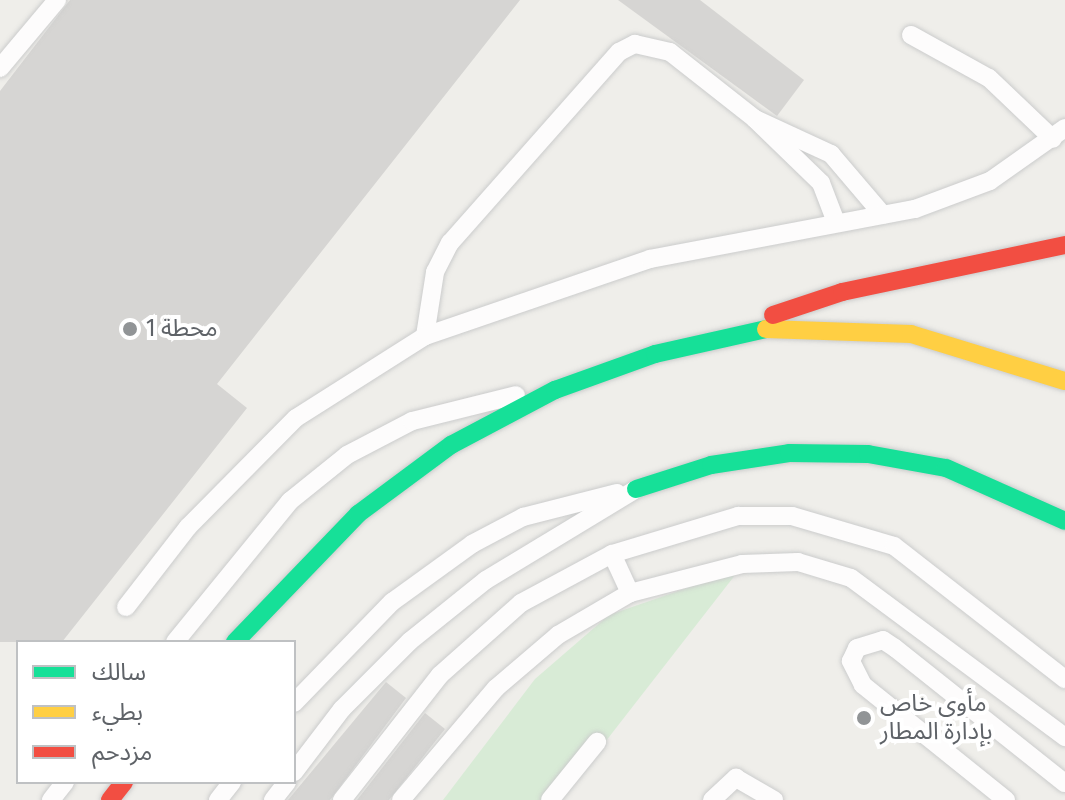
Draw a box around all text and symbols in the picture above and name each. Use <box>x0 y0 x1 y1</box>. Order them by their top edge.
place label: محطة 1 <box>146 315 218 343</box>
marker: محطة 1 <box>121 320 139 338</box>
legend <box>16 640 296 784</box>
text: سالك <box>92 658 146 686</box>
place label: مأوى خاص بإدارة المطار <box>880 690 992 746</box>
text: بطيء <box>92 698 143 726</box>
marker: مأوى خاص بإدارة المطار <box>855 709 873 727</box>
text: مزدحم <box>92 738 152 766</box>

